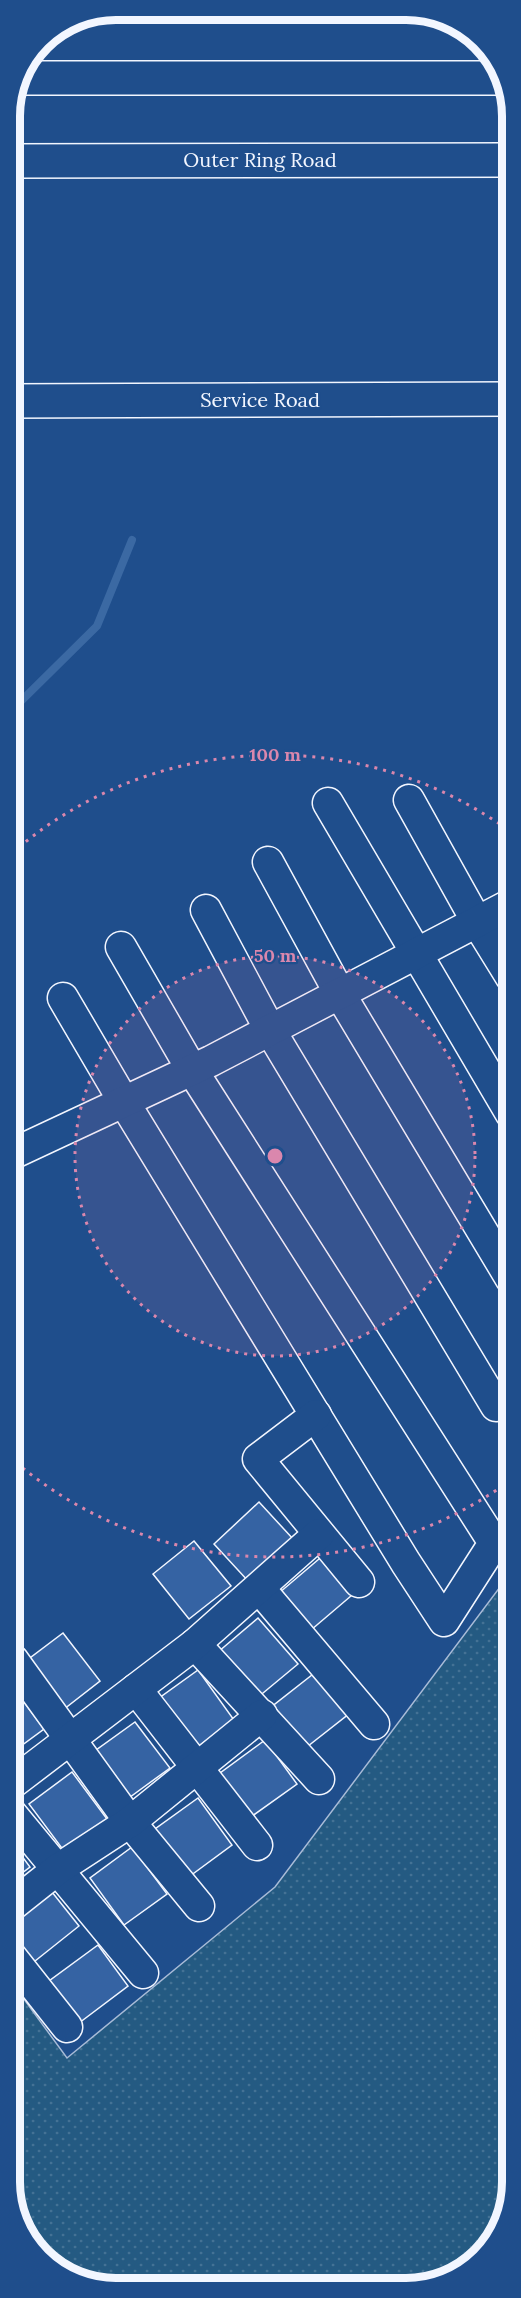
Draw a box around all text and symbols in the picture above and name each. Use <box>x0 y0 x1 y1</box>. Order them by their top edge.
street label: Outer Ring Road <box>183 147 337 172</box>
street label: Service Road <box>200 387 320 412</box>
text: 100 m <box>249 743 301 766</box>
text: 50 m <box>254 944 297 967</box>
centre of rings <box>265 1146 285 1166</box>

